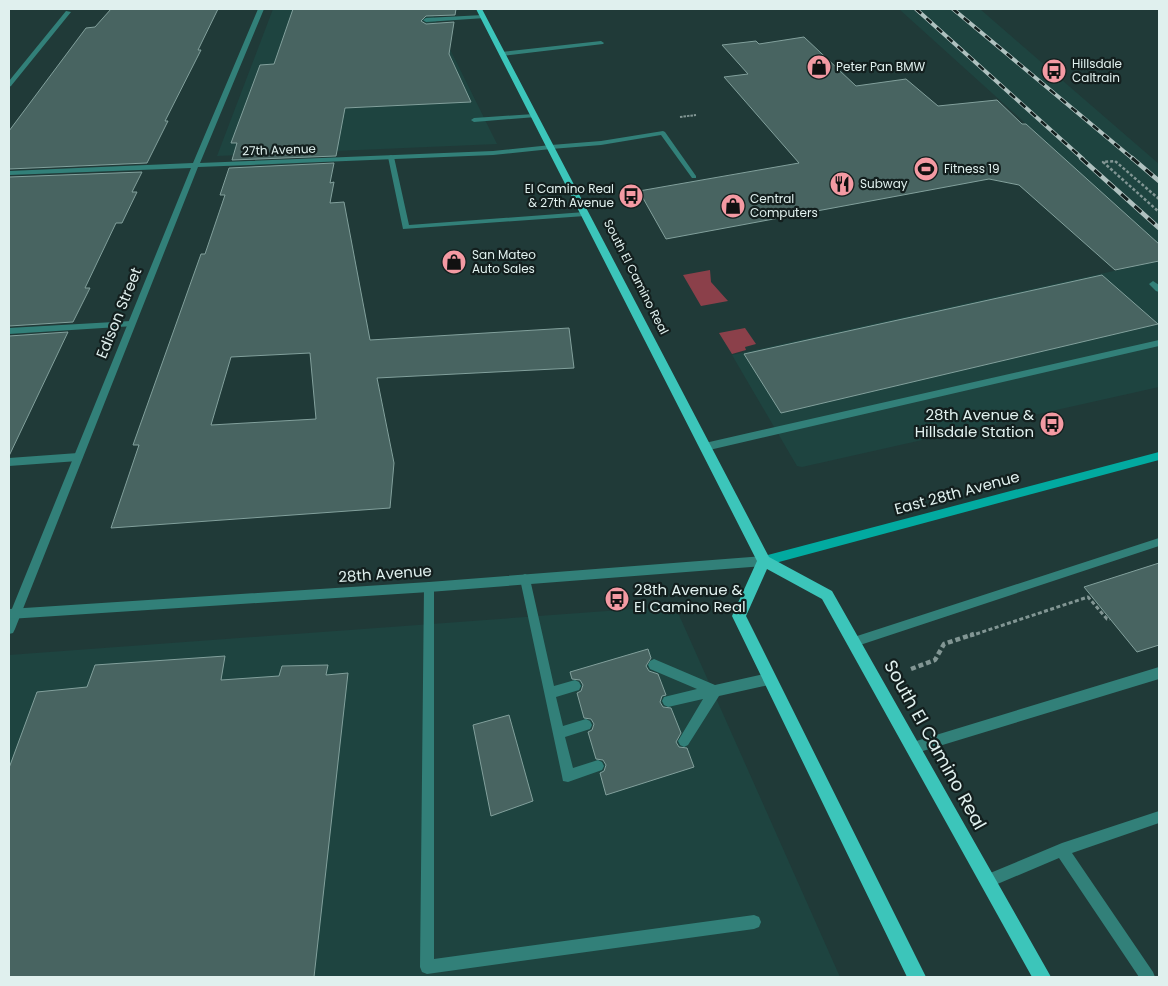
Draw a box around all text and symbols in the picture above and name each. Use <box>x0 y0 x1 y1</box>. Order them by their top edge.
shop icon: Peter Pan BMW <box>806 54 832 80</box>
place label: Hillsdale Caltrain <box>1072 55 1122 86</box>
place label: Peter Pan BMW <box>836 58 926 75</box>
bus stop icon: Hillsdale Caltrain <box>1041 58 1067 84</box>
street label: 27th Avenue <box>242 140 316 159</box>
sports icon: Fitness 19 <box>913 156 939 182</box>
place label: Fitness 19 <box>944 160 1000 177</box>
restaurant icon: Subway <box>829 171 855 197</box>
place label: Subway <box>860 175 908 192</box>
place label: El Camino Real & 27th Avenue <box>525 180 614 211</box>
bus stop icon: El Camino Real & 27th Avenue <box>618 183 644 209</box>
place label: Central Computers <box>750 190 818 221</box>
shop icon: Central Computers <box>720 193 746 219</box>
street label: South El Camino Real <box>600 216 673 337</box>
place label: San Mateo Auto Sales <box>472 246 536 277</box>
shop icon: San Mateo Auto Sales <box>441 249 467 275</box>
street label: Edison Street <box>91 264 146 361</box>
place label: 28th Avenue & Hillsdale Station <box>915 404 1034 442</box>
bus stop icon: 28th Avenue & Hillsdale Station <box>1039 411 1065 437</box>
street label: East 28th Avenue <box>892 466 1022 519</box>
street label: 28th Avenue <box>338 560 432 587</box>
place label: 28th Avenue & El Camino Real <box>634 579 746 617</box>
bus stop icon: 28th Avenue & El Camino Real <box>604 586 630 612</box>
street label: South El Camino Real <box>878 655 993 834</box>

